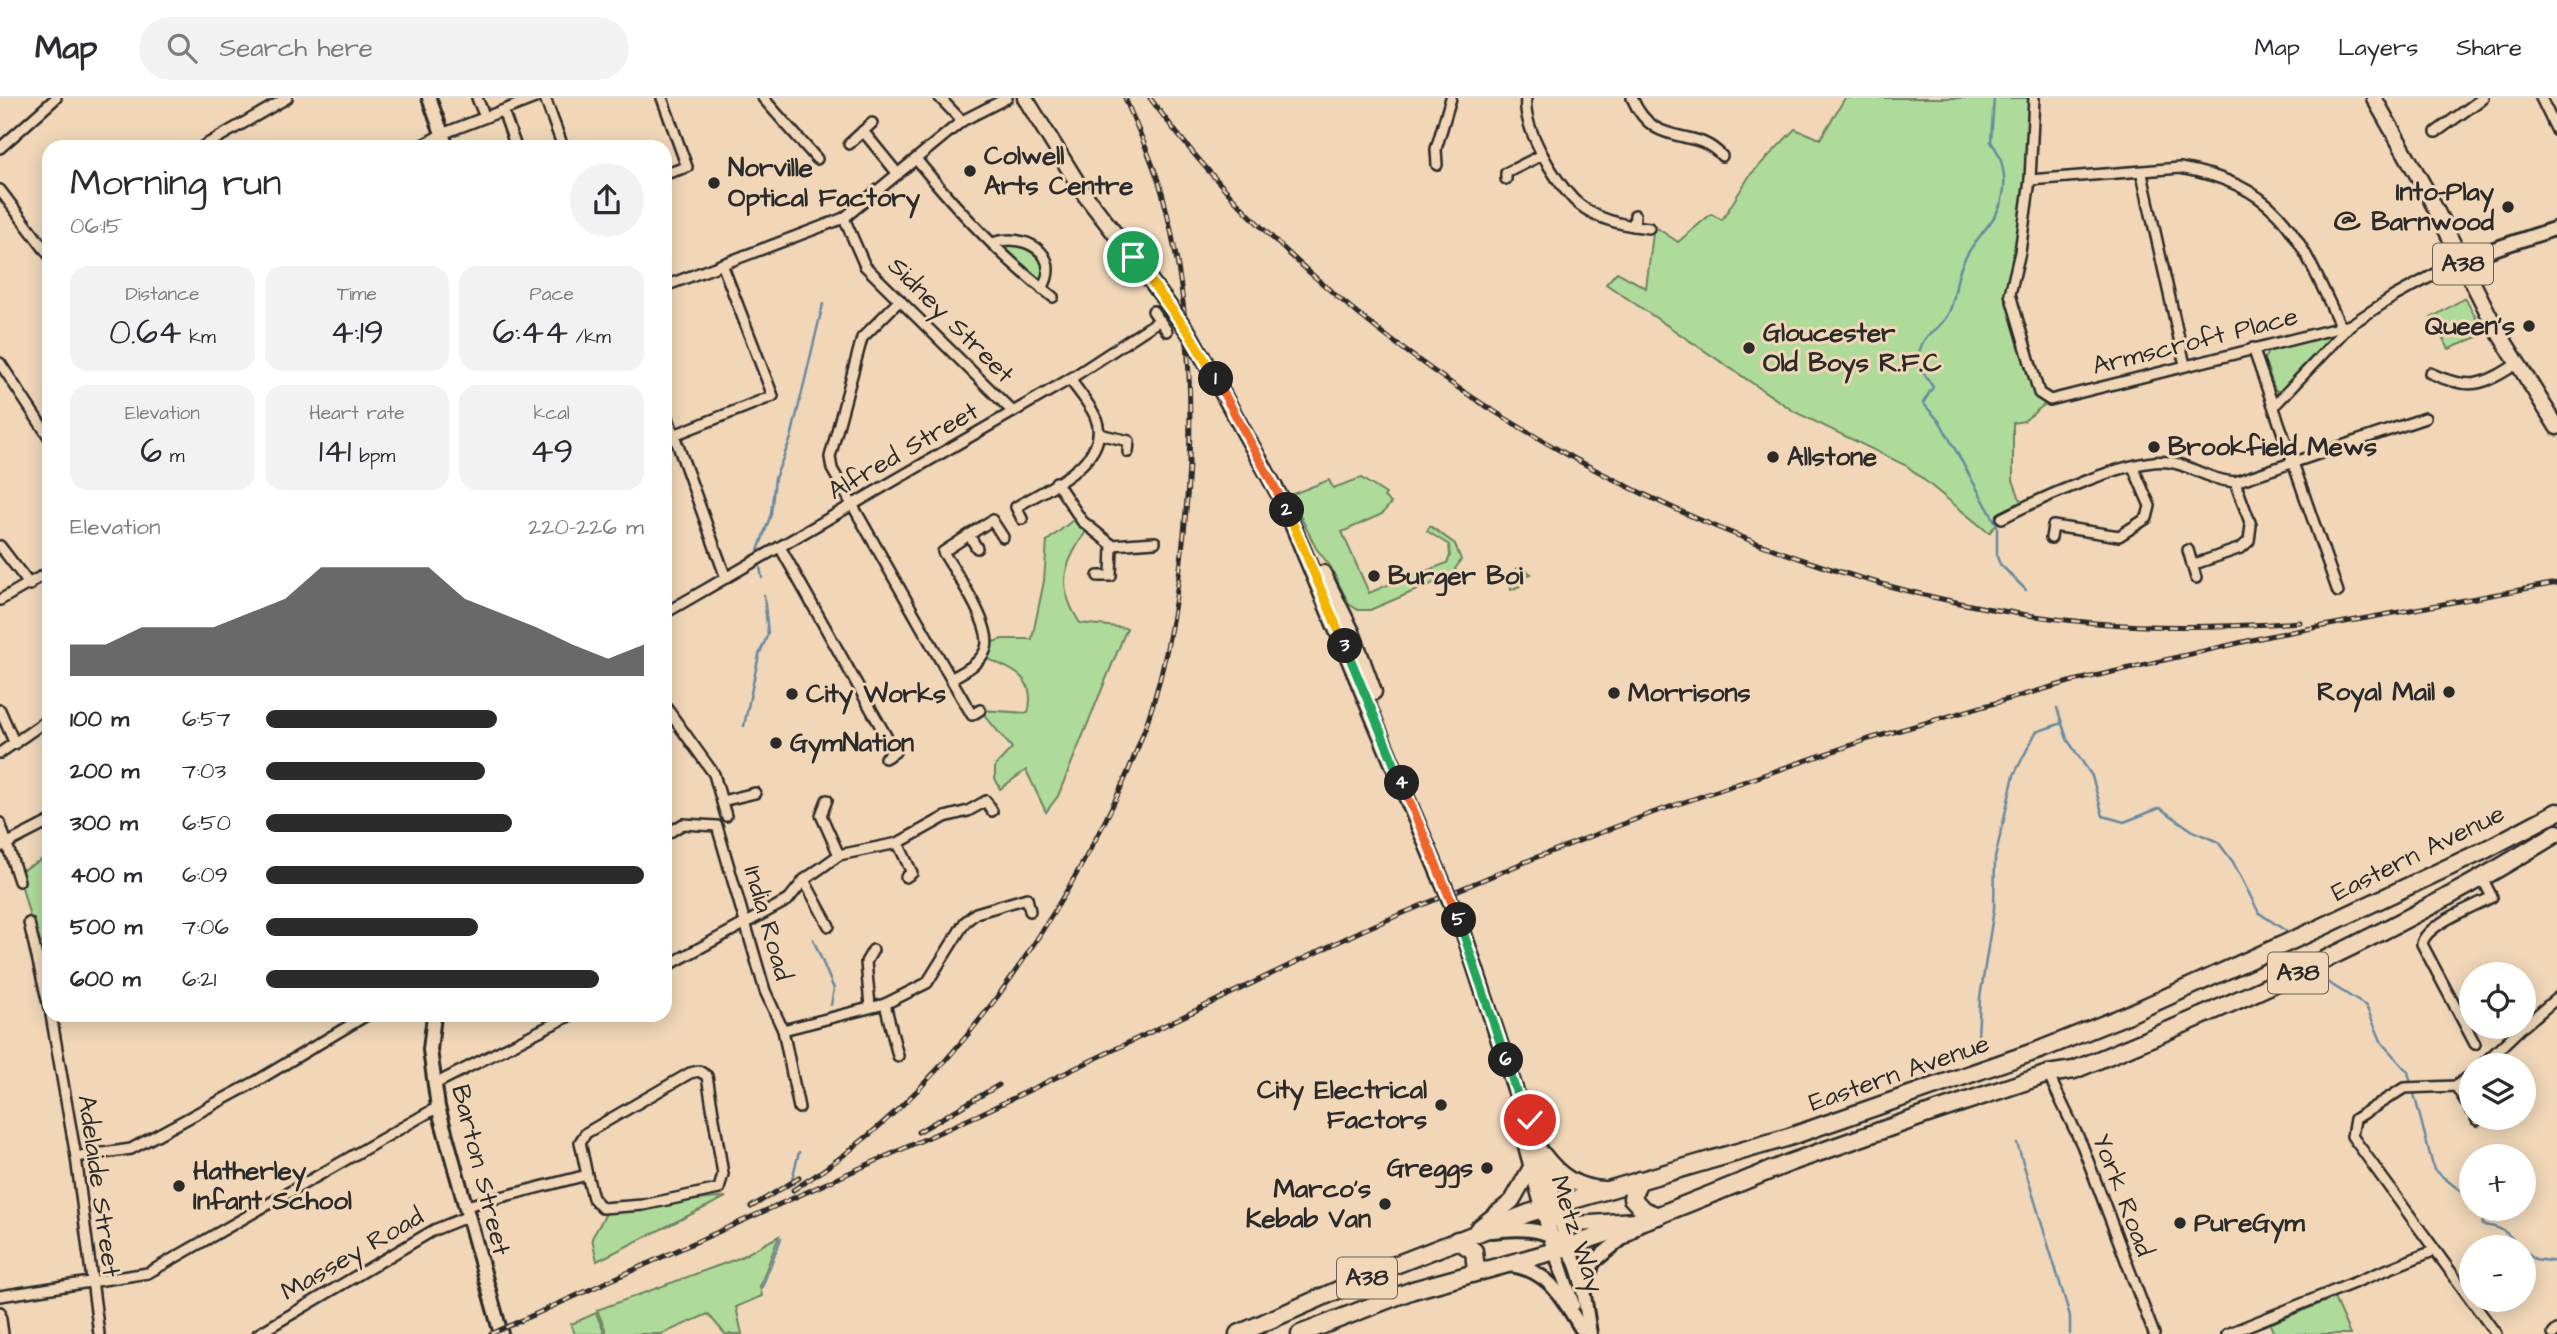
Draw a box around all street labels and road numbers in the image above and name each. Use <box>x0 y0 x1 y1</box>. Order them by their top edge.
road number: A38 <box>2433 244 2493 284</box>
street label: Sidney Street <box>878 249 1023 393</box>
street label: Armscroft Place <box>2089 298 2301 384</box>
street label: Alfred Street <box>821 393 985 509</box>
street label: Eastern Avenue <box>2325 796 2511 910</box>
street label: India Road <box>734 862 802 984</box>
road number: A38 <box>2268 952 2328 994</box>
street label: Eastern Avenue <box>1804 1025 1994 1121</box>
street label: Barton Street <box>442 1081 520 1260</box>
street label: Adelaide Street <box>68 1093 130 1280</box>
street label: York Road <box>2083 1128 2163 1262</box>
street label: Metz Way <box>1539 1171 1613 1298</box>
street label: Massey Road <box>274 1199 431 1311</box>
road number: A38 <box>1337 1258 1397 1298</box>

